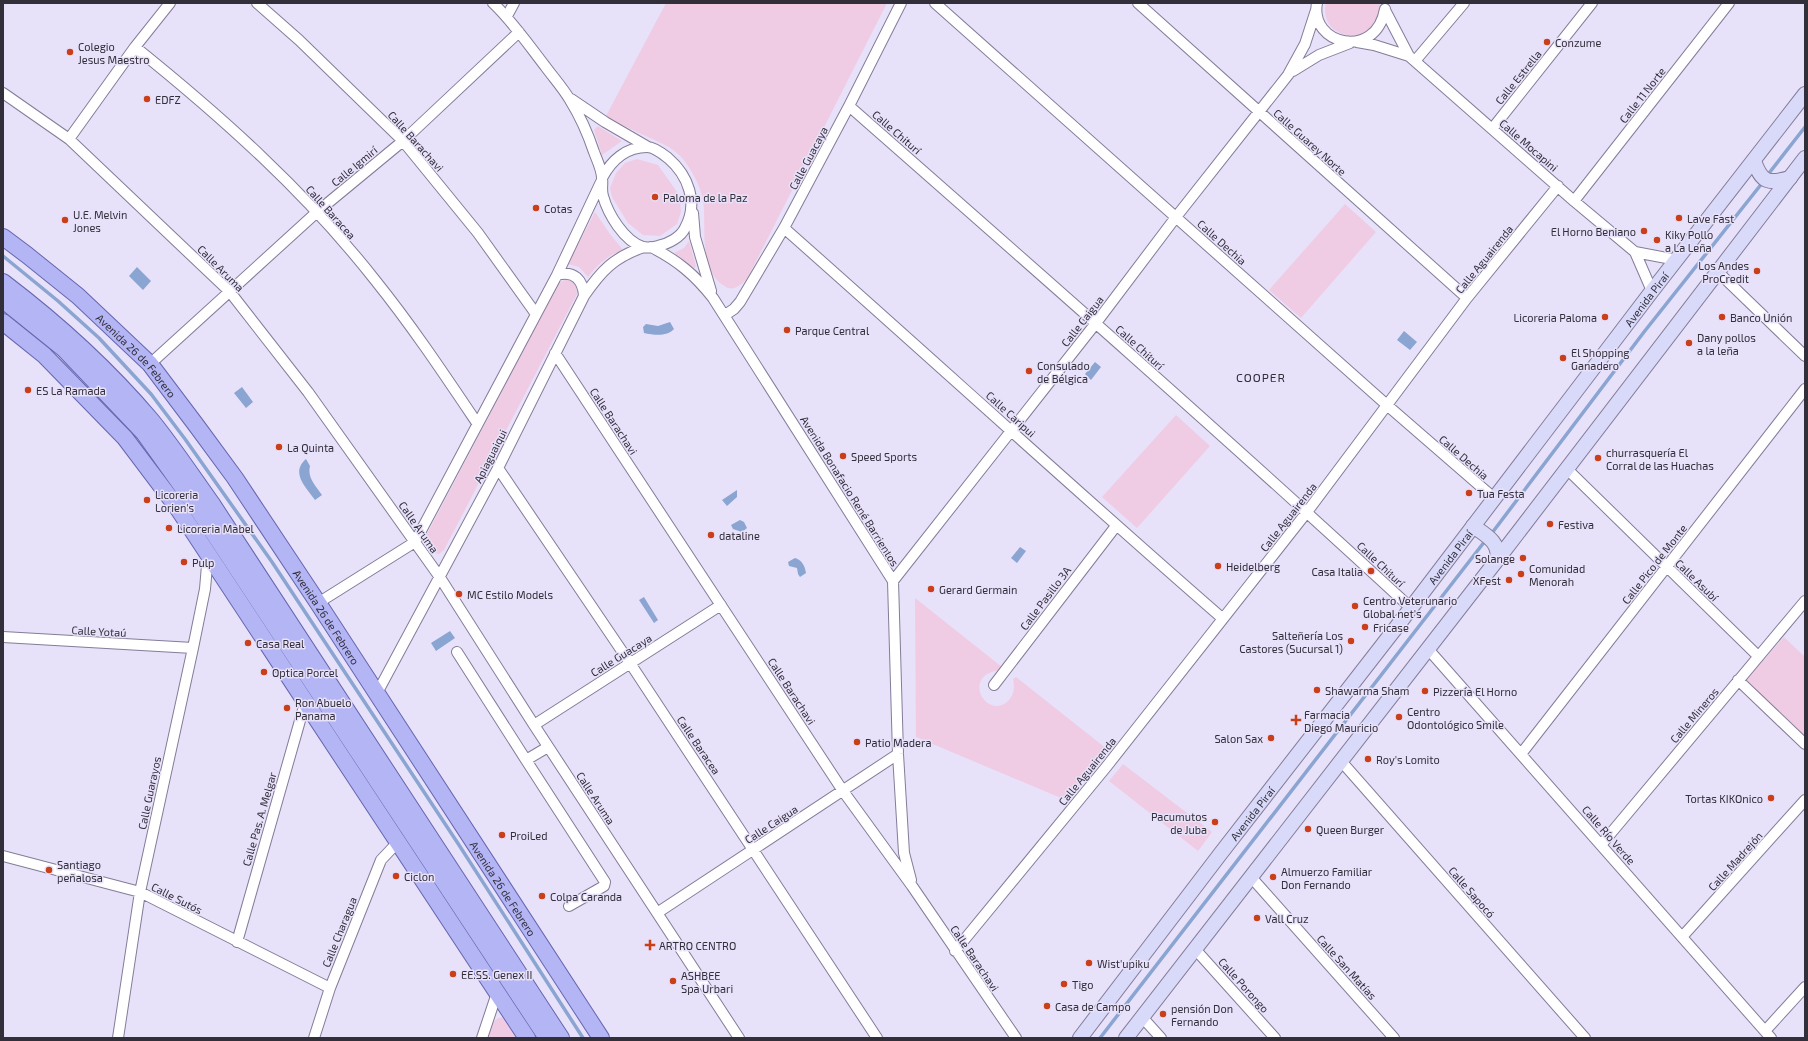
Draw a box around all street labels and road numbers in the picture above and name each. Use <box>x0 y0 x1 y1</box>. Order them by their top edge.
street label: Calle Estrella <box>1492 47 1544 107</box>
street label: Calle 11 Norte <box>1616 65 1668 125</box>
street label: Calle Guarey Norte <box>1271 106 1349 178</box>
street label: Calle Chiturí <box>870 107 925 157</box>
street label: Calle Barachavi <box>385 108 447 174</box>
street label: Calle Mocapini <box>1497 116 1561 174</box>
street label: Calle Guacaya <box>786 124 830 192</box>
street label: Calle Igmirí <box>328 142 380 189</box>
street label: Calle Baracea <box>304 182 358 242</box>
street label: Calle Dechia <box>1195 217 1249 267</box>
street label: Calle Aguairenda <box>1453 222 1515 296</box>
street label: Calle Aruma <box>195 242 247 294</box>
street label: Avenida Piraí <box>1621 268 1672 329</box>
street label: Calle Caigua <box>1058 293 1106 349</box>
street label: Avenida 26 de Febrero <box>94 311 179 400</box>
street label: Calle Chiturí <box>1113 322 1168 373</box>
street label: Calle Barachavi <box>588 385 640 457</box>
street label: Calle Caripui <box>984 388 1038 440</box>
street label: Avenida Bonafacio René Barrientos <box>798 413 902 569</box>
street label: Apiaguaiqui <box>471 427 509 485</box>
street label: Calle Dechia <box>1437 432 1491 482</box>
street label: Calle Aguairenda <box>1257 480 1319 554</box>
street label: Calle Aruma <box>396 499 442 555</box>
street label: Calle Pico de Monte <box>1619 522 1689 606</box>
street label: Avenida Piraí <box>1425 526 1475 586</box>
street label: Calle Chiturí <box>1355 539 1408 590</box>
street label: Calle Asubí <box>1673 556 1722 605</box>
street label: Calle Pasillo 3A <box>1017 564 1073 632</box>
street label: Avenida 26 de Febrero <box>291 567 362 667</box>
street label: Calle Yotaú <box>71 623 127 639</box>
street label: Calle Guacaya <box>588 631 654 679</box>
street label: Calle Barachavi <box>766 655 818 727</box>
street label: Calle Mineros <box>1667 684 1721 745</box>
street label: Calle Baracea <box>675 713 723 777</box>
street label: Calle Aguairenda <box>1056 734 1118 808</box>
street label: Calle Guarayos <box>135 755 163 831</box>
street label: Calle Aruma <box>574 769 618 827</box>
street label: Calle Pas. A. Melgar <box>239 770 279 867</box>
street label: Avenida Piraí <box>1227 783 1278 843</box>
street label: Calle Caigua <box>742 802 800 846</box>
street label: Calle Río Verde <box>1580 803 1638 867</box>
street label: Calle Madrejón <box>1705 829 1766 894</box>
street label: Avenida 26 de Febrero <box>468 838 539 938</box>
street label: Calle Sapocó <box>1446 864 1498 920</box>
street label: Calle Sutós <box>149 880 205 917</box>
street label: Calle Charagua <box>319 895 359 969</box>
street label: Calle Barachavi <box>948 922 1002 994</box>
street label: Calle San Matías <box>1315 932 1380 1002</box>
street label: Calle Porongo <box>1216 955 1272 1015</box>

